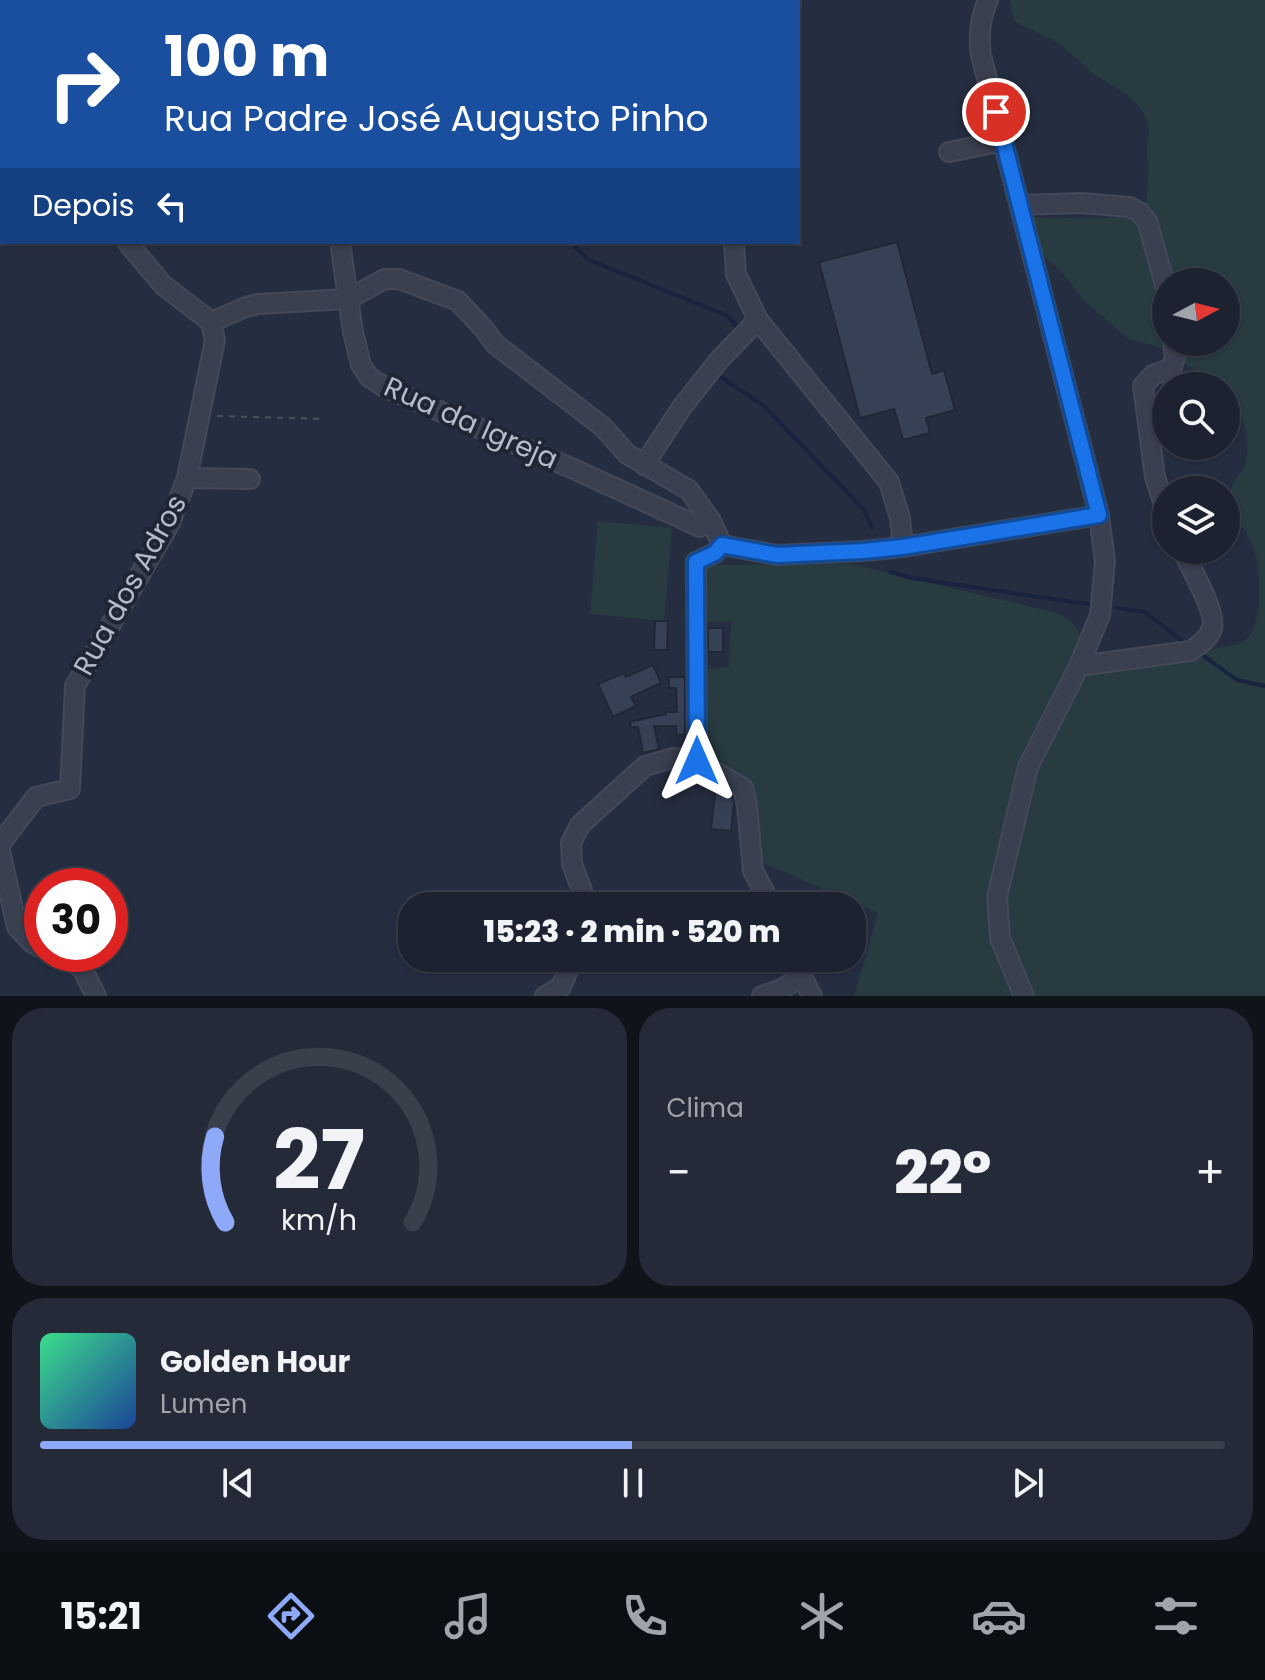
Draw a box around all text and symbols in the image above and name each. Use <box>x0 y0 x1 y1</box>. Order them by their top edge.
text: 100 m <box>164 17 329 96</box>
icon: right <box>32 32 136 136</box>
pin <box>962 78 1030 146</box>
icon: arrive <box>974 90 1018 134</box>
text: Rua Padre José Augusto Pinho <box>164 93 709 144</box>
text: Depois <box>32 184 134 227</box>
icon: left <box>150 184 194 228</box>
north arrow <box>1152 268 1240 356</box>
map controls <box>1152 268 1240 564</box>
street label: Rua da Igreja <box>378 367 564 479</box>
button: search <box>1152 372 1240 460</box>
button: layers <box>1152 476 1240 564</box>
street label: Rua dos Adros <box>64 488 196 682</box>
position arrow <box>655 719 739 803</box>
speed limit sign: 30 <box>24 868 128 972</box>
text: 15:23 · 2 min · 520 m <box>484 910 780 953</box>
text: Clima <box>667 1090 744 1126</box>
text: 27 <box>273 1102 365 1218</box>
text: 22° <box>894 1131 991 1215</box>
text: − <box>667 1142 691 1203</box>
text: + <box>1195 1142 1225 1203</box>
text: km/h <box>281 1200 357 1240</box>
text: Golden Hour <box>160 1340 350 1383</box>
text: Lumen <box>160 1386 247 1422</box>
icon: previous <box>216 1461 260 1505</box>
icon: pause <box>611 1461 655 1505</box>
icon: next <box>1006 1461 1050 1505</box>
icon: directions <box>263 1588 319 1644</box>
icon: music <box>440 1588 496 1644</box>
icon: phone <box>617 1588 673 1644</box>
icon: climate <box>794 1588 850 1644</box>
icon: car <box>971 1588 1027 1644</box>
icon: filters <box>1148 1588 1204 1644</box>
text: 15:21 <box>61 1591 142 1642</box>

